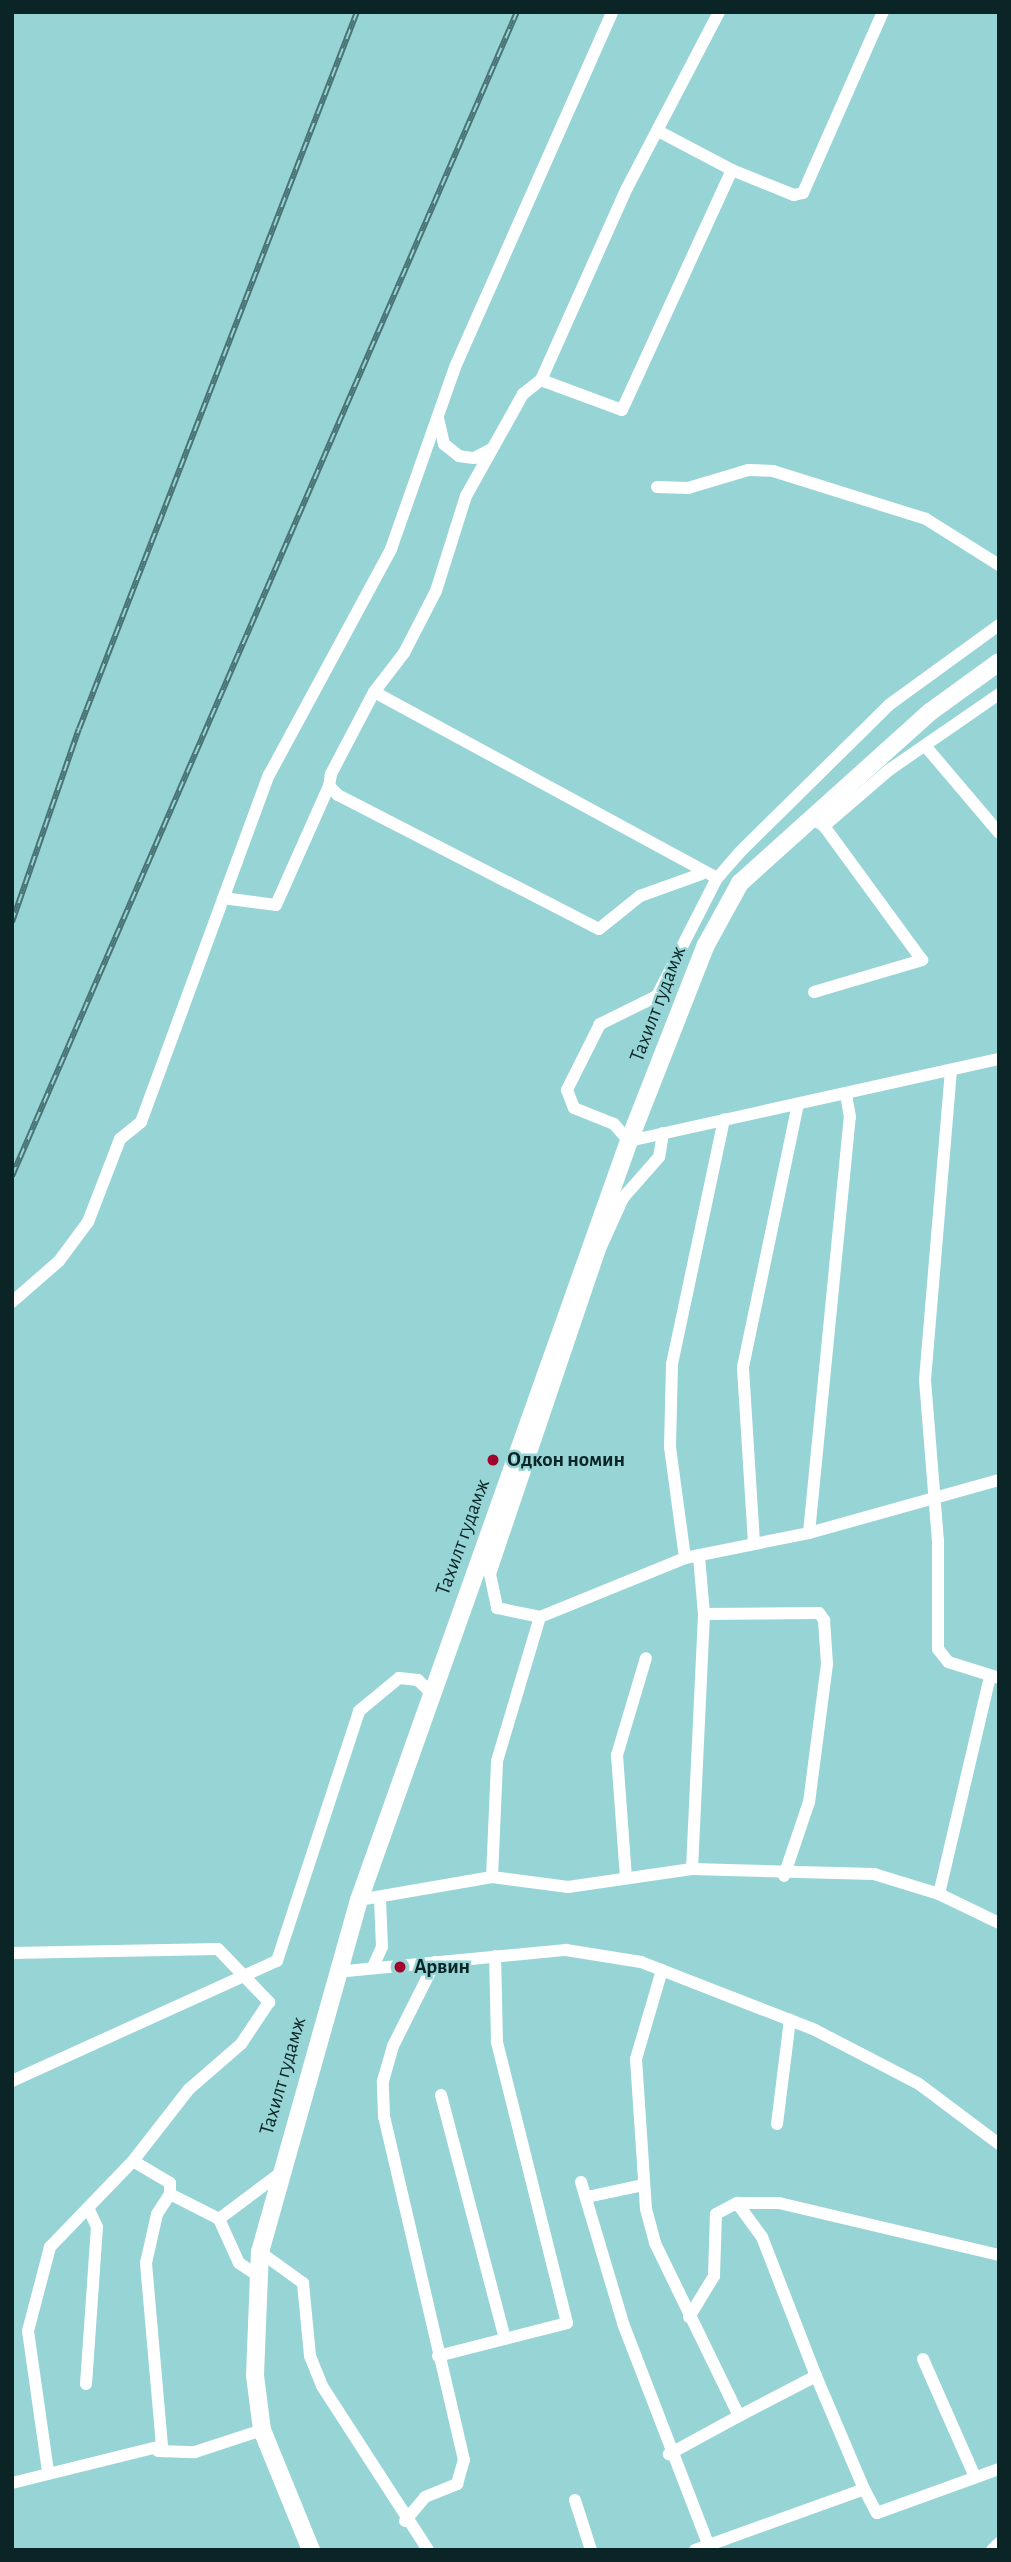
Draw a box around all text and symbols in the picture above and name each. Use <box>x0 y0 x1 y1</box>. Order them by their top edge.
street label: Тахилт гудамж <box>624 943 692 1065</box>
place label: Одкон номин <box>507 1447 625 1473</box>
marker: Одкон номин <box>485 1452 501 1468</box>
street label: Тахилт гудамж <box>430 1476 496 1598</box>
place label: Арвин <box>414 1954 470 1980</box>
marker: Арвин <box>392 1959 408 1975</box>
street label: Тахилт гудамж <box>254 2014 312 2138</box>

